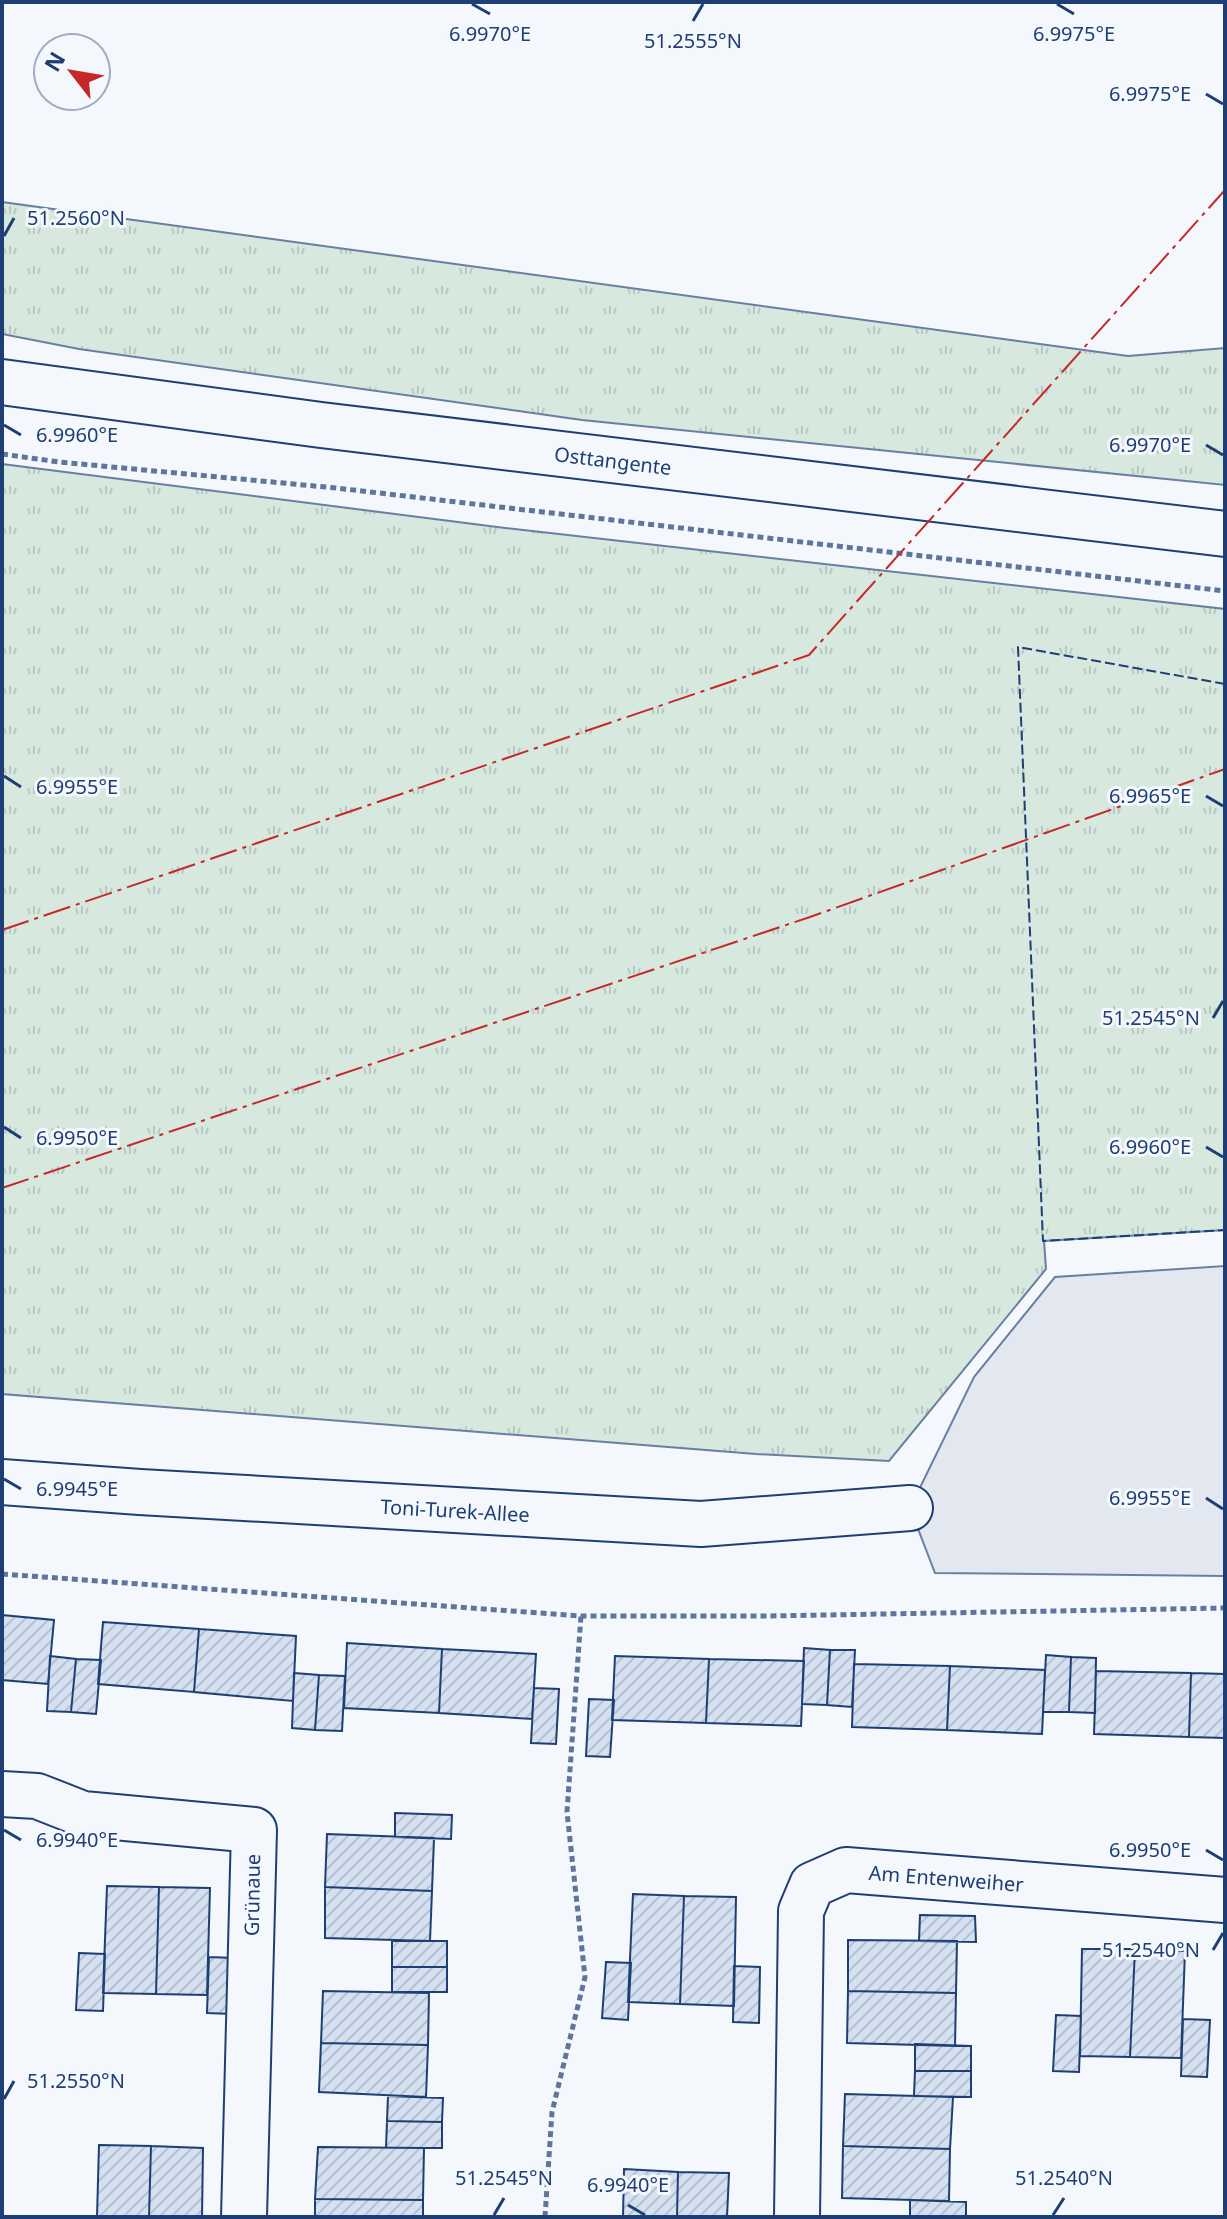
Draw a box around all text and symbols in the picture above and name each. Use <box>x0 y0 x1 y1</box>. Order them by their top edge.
text: 6.9970°E <box>449 20 531 47</box>
text: 6.9975°E <box>1033 20 1115 47</box>
text: 51.2555°N <box>644 27 742 54</box>
north arrow <box>32 32 112 112</box>
text: N <box>37 46 71 77</box>
text: 6.9975°E <box>1109 80 1191 107</box>
text: 51.2560°N <box>27 204 125 231</box>
text: 6.9960°E <box>36 421 118 448</box>
text: 6.9970°E <box>1109 431 1191 458</box>
street label: Osttangente <box>553 440 673 481</box>
text: 6.9955°E <box>36 773 118 800</box>
text: 6.9965°E <box>1109 782 1191 809</box>
text: 51.2545°N <box>1102 1004 1200 1031</box>
text: 6.9950°E <box>36 1124 118 1151</box>
text: 6.9960°E <box>1109 1133 1191 1160</box>
text: 6.9945°E <box>36 1475 118 1502</box>
text: 6.9955°E <box>1109 1484 1191 1511</box>
street label: Toni-Turek-Allee <box>380 1492 531 1528</box>
text: 6.9940°E <box>36 1826 118 1853</box>
text: 6.9950°E <box>1109 1836 1191 1863</box>
street label: Grünaue <box>238 1854 266 1936</box>
street label: Am Entenweiher <box>868 1858 1025 1898</box>
text: 51.2540°N <box>1102 1936 1200 1963</box>
text: 51.2550°N <box>27 2067 125 2094</box>
text: 51.2545°N <box>455 2164 553 2191</box>
text: 51.2540°N <box>1015 2164 1113 2191</box>
text: 6.9940°E <box>587 2171 669 2198</box>

